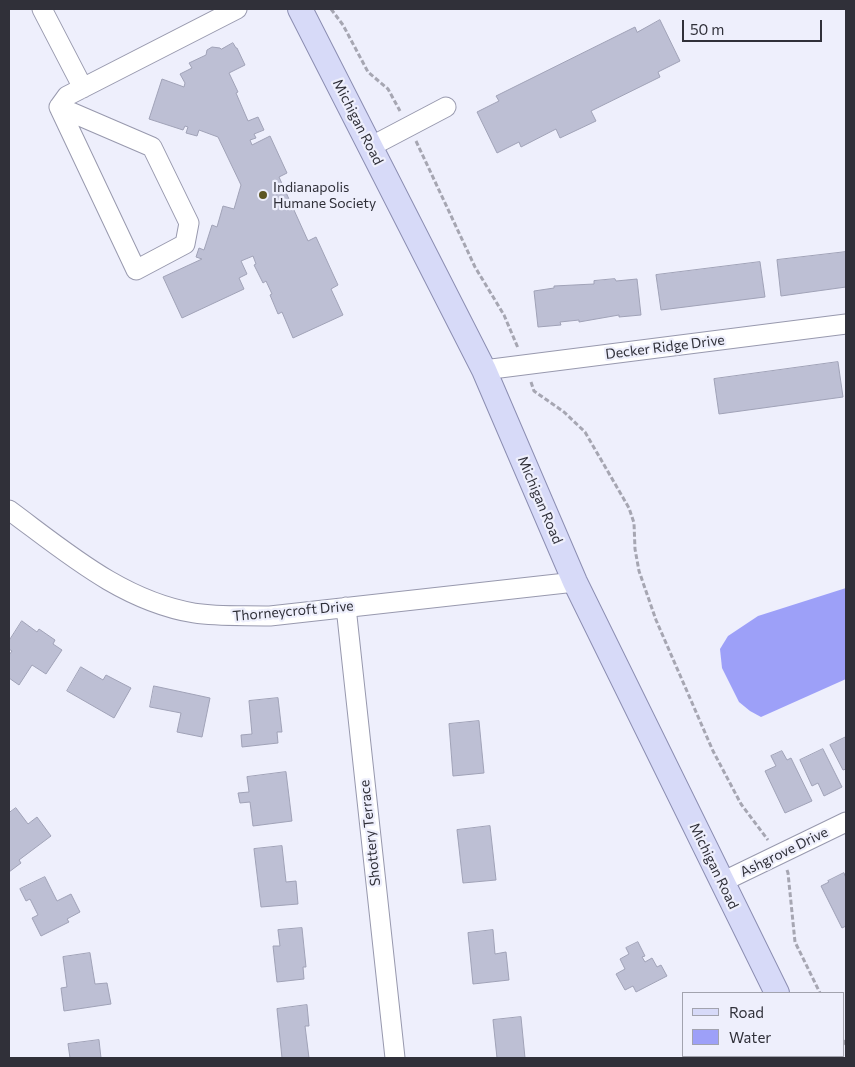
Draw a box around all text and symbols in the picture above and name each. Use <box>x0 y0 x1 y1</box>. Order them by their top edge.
scale bar <box>685 10 825 42</box>
text: 50 m <box>690 20 724 38</box>
street label: Michigan Road <box>329 76 387 168</box>
place label: Indianapolis Humane Society <box>273 179 376 212</box>
marker: Indianapolis Humane Society <box>257 189 269 201</box>
street label: Decker Ridge Drive <box>604 331 726 363</box>
street label: Michigan Road <box>514 454 566 546</box>
street label: Thorneycroft Drive <box>232 597 354 625</box>
street label: Shottery Terrace <box>356 779 384 887</box>
street label: Michigan Road <box>686 820 742 912</box>
street label: Ashgrove Drive <box>737 823 831 881</box>
legend <box>682 992 845 1057</box>
text: Road <box>729 1003 764 1021</box>
text: Water <box>729 1028 771 1046</box>

